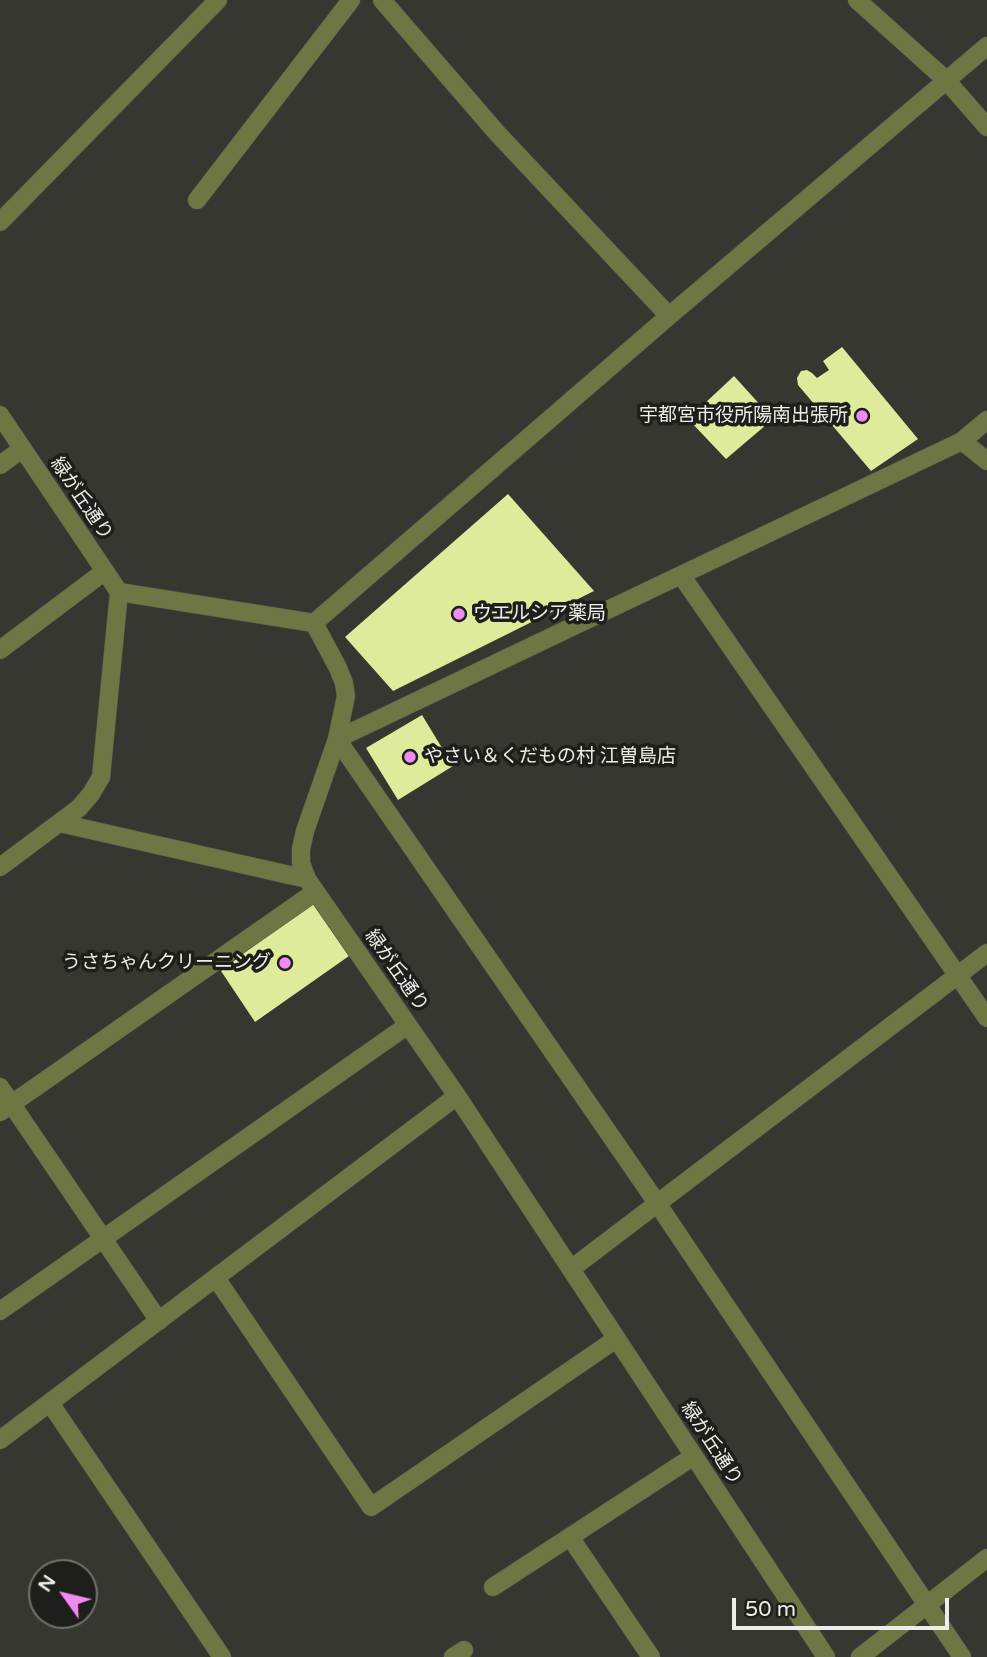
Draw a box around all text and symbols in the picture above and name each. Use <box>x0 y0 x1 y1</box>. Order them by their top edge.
place label: 宇都宮市役所陽南出張所 <box>639 405 848 427</box>
marker: 宇都宮市役所陽南出張所 <box>854 408 870 424</box>
street label: 緑が丘通り <box>45 453 117 545</box>
place label: ウエルシア薬局 <box>473 603 606 625</box>
marker: ウエルシア薬局 <box>451 606 467 622</box>
place label: やさい＆くだもの村 江曽島店 <box>424 746 676 768</box>
marker: やさい＆くだもの村 江曽島店 <box>402 749 418 765</box>
street label: 緑が丘通り <box>359 926 433 1016</box>
place label: うさちゃんクリーニング <box>62 952 271 974</box>
marker: うさちゃんクリーニング <box>277 955 293 971</box>
street label: 緑が丘通り <box>676 1398 746 1490</box>
north arrow <box>28 1559 98 1629</box>
text: N <box>34 1571 61 1596</box>
scale bar <box>735 1584 952 1628</box>
text: 50 m <box>745 1597 796 1622</box>

